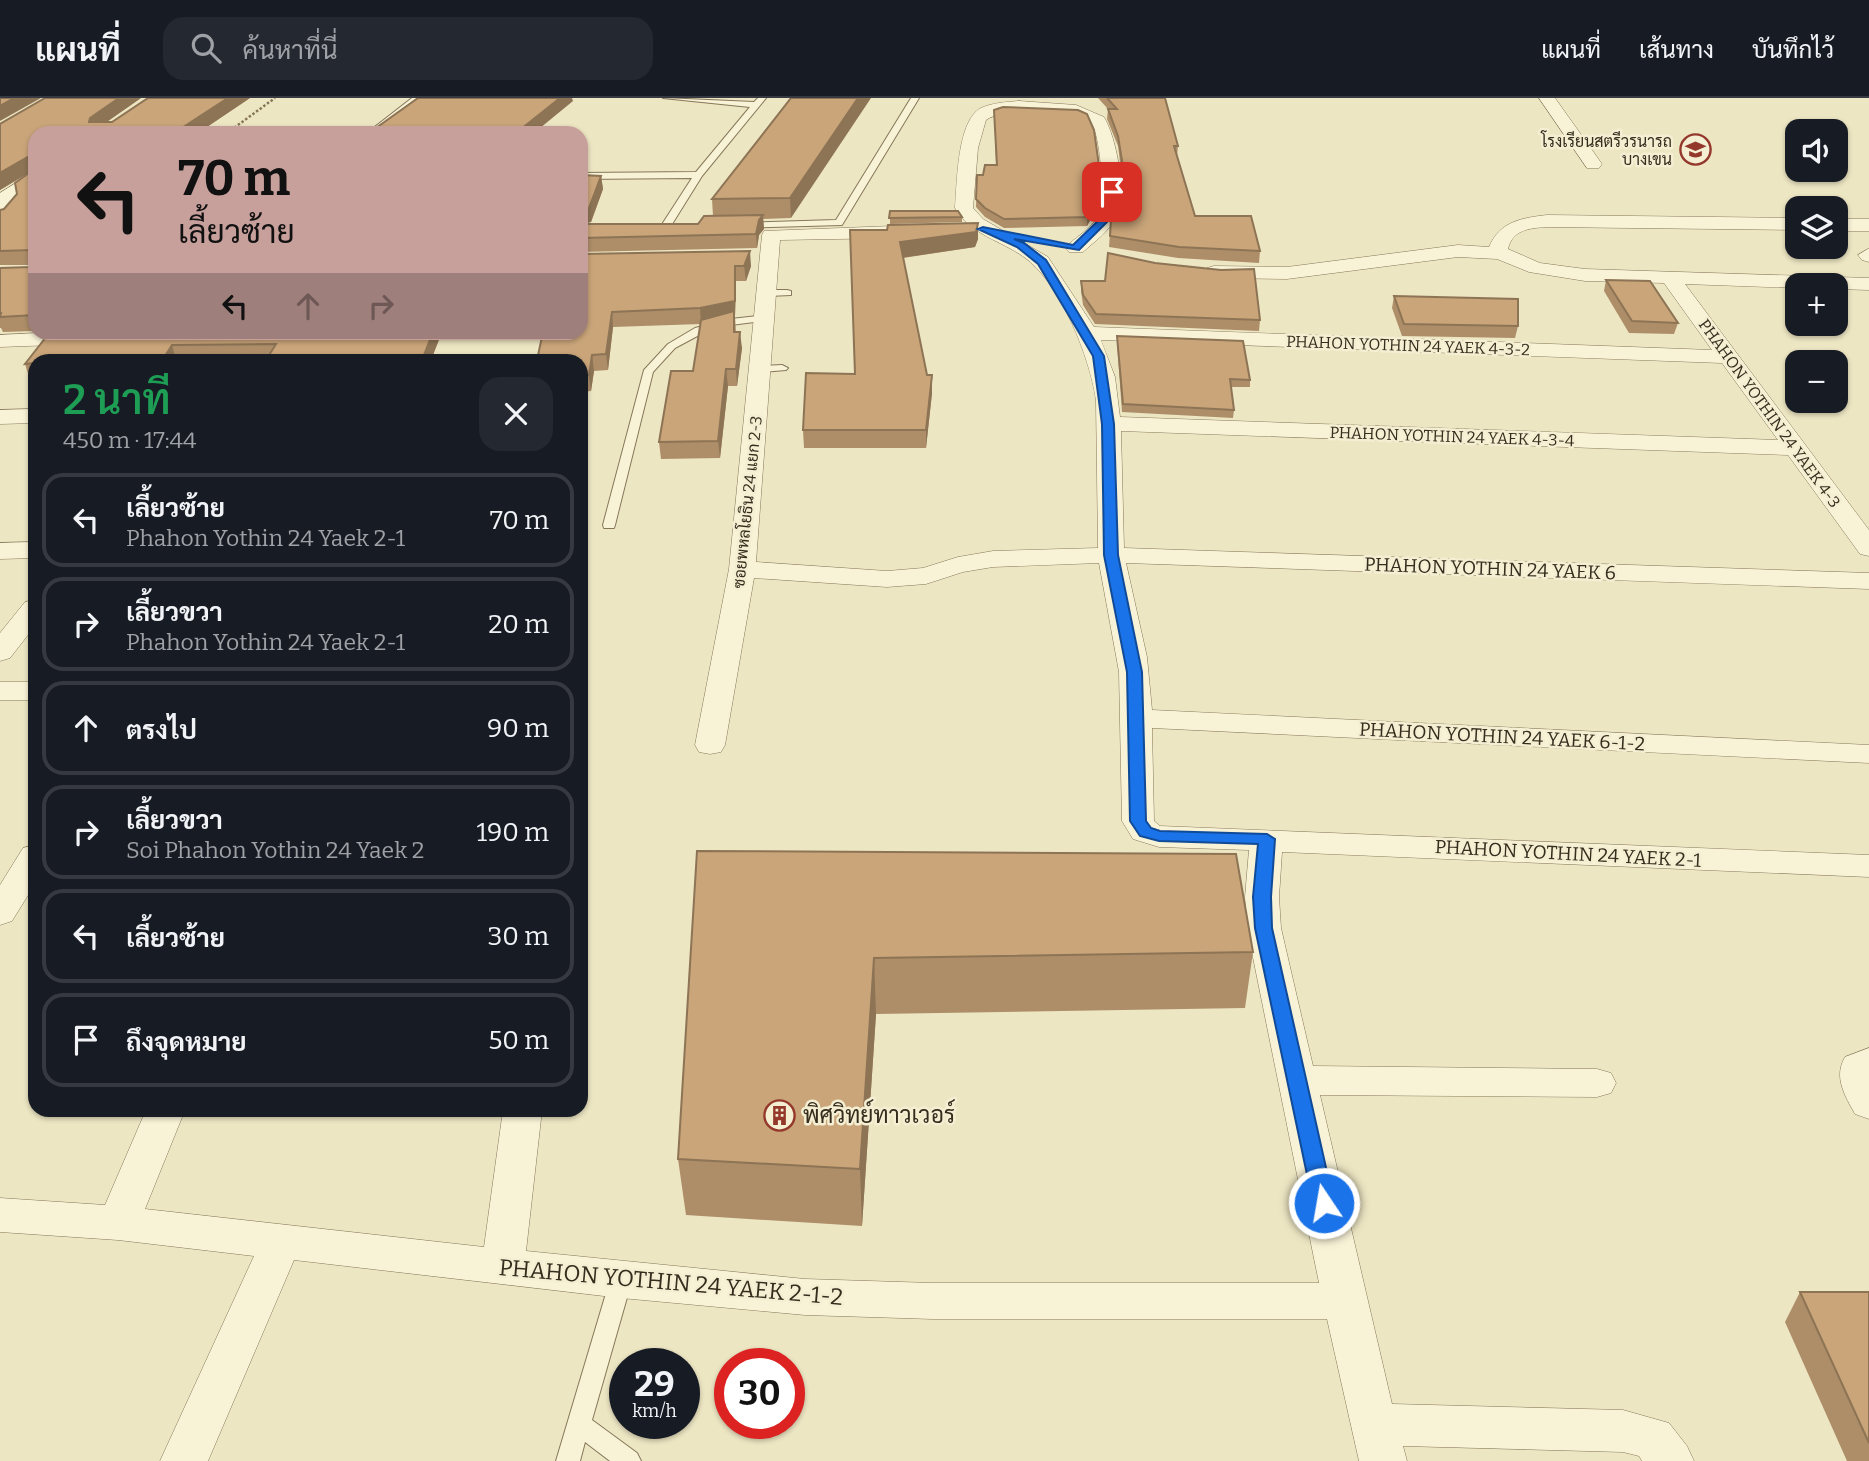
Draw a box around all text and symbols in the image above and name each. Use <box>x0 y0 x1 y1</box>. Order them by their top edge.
search box <box>163 17 653 80</box>
icon: search <box>187 29 225 67</box>
text: แผนที่ <box>35 30 121 70</box>
text: ค้นหาที่นี่ <box>243 35 338 66</box>
text: แผนที่ <box>1541 36 1601 64</box>
text: เส้นทาง <box>1639 36 1714 64</box>
text: บันทึกไว้ <box>1752 36 1834 64</box>
map controls <box>1785 119 1848 413</box>
button: sound <box>1785 119 1848 182</box>
place label: โรงเรียนสตรีวรนารถ บางเขน <box>1540 130 1672 169</box>
school or university icon: โรงเรียนสตรีวรนารถ บางเขน <box>1678 133 1712 167</box>
text: 70 m <box>178 149 290 208</box>
icon: left <box>63 154 154 245</box>
pin <box>1082 162 1142 222</box>
icon: arrive <box>1093 173 1131 211</box>
button: layers <box>1785 196 1848 259</box>
text: เลี้ยวซ้าย <box>178 213 295 251</box>
button: + <box>1785 273 1848 336</box>
icon: left <box>216 287 254 325</box>
icon: ahead <box>289 287 327 325</box>
icon: right <box>362 287 400 325</box>
street label: PHAHON YOTHIN 24 YAEK 4-3 <box>1695 315 1844 511</box>
street label: PHAHON YOTHIN 24 YAEK 4-3-2 <box>1286 332 1530 359</box>
button: − <box>1785 350 1848 413</box>
text: 2 นาที <box>63 375 171 425</box>
button: close <box>479 377 553 451</box>
street label: ซอยพหลโยธิน 24 แยก 2-3 <box>727 415 766 589</box>
street label: PHAHON YOTHIN 24 YAEK 4-3-4 <box>1329 423 1575 450</box>
text: 450 m · 17:44 <box>63 426 197 454</box>
text: เลี้ยวซ้าย <box>126 493 225 524</box>
icon: left <box>67 501 105 539</box>
text: 70 m <box>490 505 549 536</box>
text: Phahon Yothin 24 Yaek 2-1 <box>126 524 405 552</box>
street label: PHAHON YOTHIN 24 YAEK 6 <box>1364 553 1616 584</box>
text: เลี้ยวขวา <box>126 597 223 628</box>
icon: right <box>67 605 105 643</box>
text: 20 m <box>488 609 549 640</box>
text: Phahon Yothin 24 Yaek 2-1 <box>126 628 405 656</box>
icon: ahead <box>67 709 105 747</box>
text: 90 m <box>487 713 549 744</box>
text: ตรงไป <box>126 715 197 746</box>
street label: PHAHON YOTHIN 24 YAEK 6-1-2 <box>1358 718 1645 755</box>
text: เลี้ยวขวา <box>126 805 223 836</box>
icon: right <box>67 813 105 851</box>
text: 190 m <box>477 817 549 848</box>
street label: PHAHON YOTHIN 24 YAEK 2-1 <box>1434 835 1702 872</box>
text: Soi Phahon Yothin 24 Yaek 2 <box>126 836 424 864</box>
icon: left <box>67 917 105 955</box>
text: 30 m <box>488 921 549 952</box>
text: เลี้ยวซ้าย <box>126 923 225 954</box>
icon: arrive <box>67 1021 105 1059</box>
text: 50 m <box>488 1025 549 1056</box>
text: ถึงจุดหมาย <box>126 1027 247 1058</box>
building icon: พิศวิทย์ทาวเวอร์ <box>763 1098 797 1132</box>
place label: พิศวิทย์ทาวเวอร์ <box>803 1099 955 1129</box>
position arrow <box>1287 1166 1361 1240</box>
street label: PHAHON YOTHIN 24 YAEK 2-1-2 <box>498 1253 844 1311</box>
speed limit sign: 30 <box>714 1348 805 1439</box>
text: 29 <box>634 1363 675 1405</box>
text: km/h <box>632 1400 677 1422</box>

